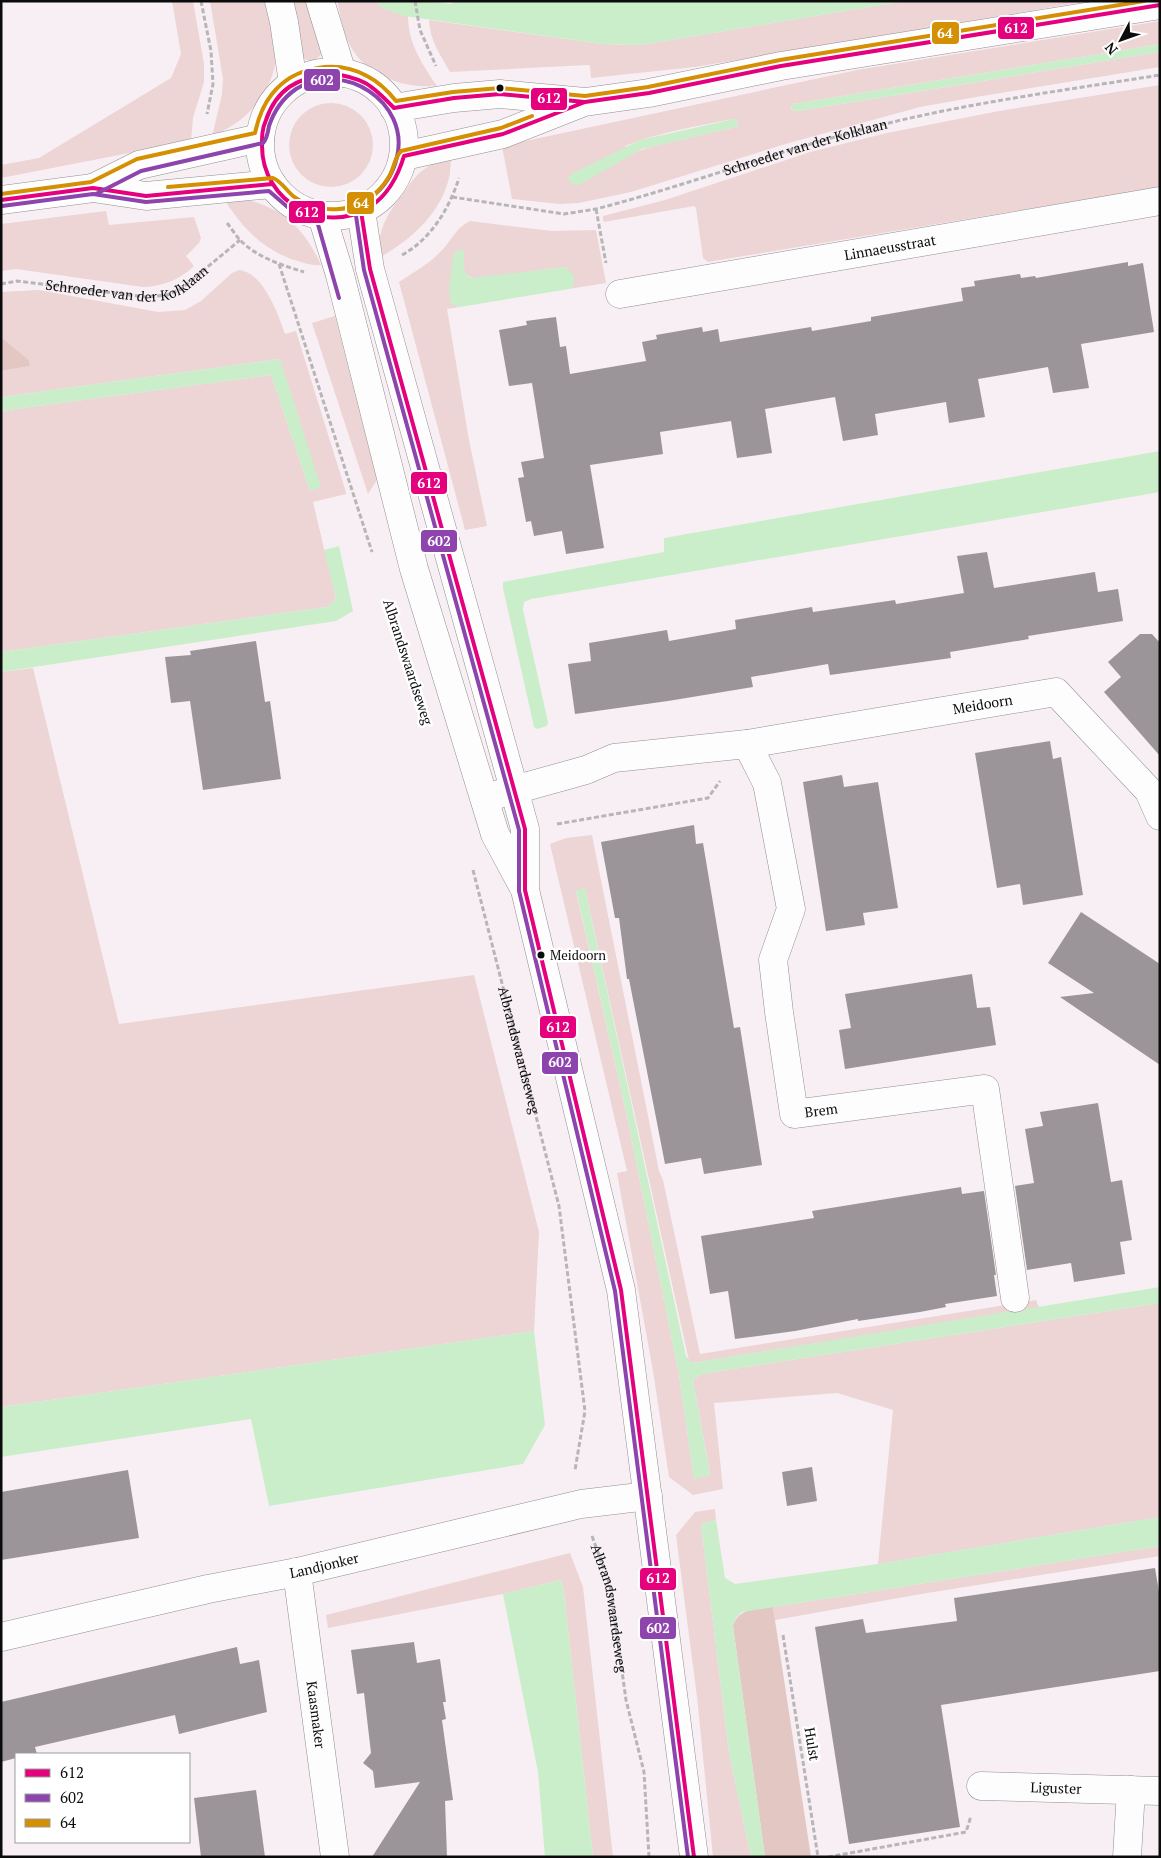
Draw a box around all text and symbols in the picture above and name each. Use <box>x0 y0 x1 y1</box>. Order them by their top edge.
north arrow <box>1096 15 1146 65</box>
line badge: 612 <box>997 16 1035 40</box>
text: 612 <box>1004 18 1028 37</box>
line badge: 64 <box>931 21 960 45</box>
text: 64 <box>937 23 953 42</box>
text: N <box>1100 38 1121 59</box>
line badge: 602 <box>303 68 341 92</box>
text: 602 <box>310 70 334 89</box>
unlabelled marker <box>495 83 505 93</box>
line badge: 612 <box>530 87 568 111</box>
text: 612 <box>537 88 561 107</box>
street label: Schroeder van der Kolklaan <box>721 114 890 180</box>
line badge: 64 <box>346 191 375 215</box>
text: 64 <box>353 193 369 212</box>
line badge: 612 <box>288 200 326 224</box>
text: 612 <box>295 202 319 221</box>
street label: Linnaeusstraat <box>843 230 938 264</box>
street label: Schroeder van der Kolklaan <box>44 260 212 306</box>
line badge: 612 <box>410 471 448 495</box>
text: 612 <box>417 473 441 492</box>
line badge: 602 <box>420 529 458 553</box>
text: 602 <box>427 531 451 550</box>
street label: Albrandswaardseweg <box>379 597 438 728</box>
street label: Meidoorn <box>951 689 1015 718</box>
place label: Meidoorn <box>550 946 606 964</box>
marker: Meidoorn <box>536 950 546 960</box>
street label: Albrandswaardseweg <box>494 984 545 1117</box>
line badge: 612 <box>539 1015 577 1039</box>
text: 612 <box>546 1017 570 1036</box>
line badge: 602 <box>541 1051 579 1075</box>
text: 602 <box>548 1052 572 1071</box>
street label: Brem <box>803 1098 839 1122</box>
street label: Albrandswaardseweg <box>587 1541 632 1674</box>
street label: Landjonker <box>288 1547 361 1582</box>
line badge: 612 <box>639 1567 677 1591</box>
text: 612 <box>646 1568 670 1587</box>
line badge: 602 <box>639 1616 677 1640</box>
text: 602 <box>646 1618 670 1637</box>
street label: Kaasmaker <box>303 1680 331 1750</box>
street label: Hulst <box>800 1726 825 1763</box>
legend <box>15 1753 190 1843</box>
text: 612 <box>60 1762 84 1782</box>
street label: Liguster <box>1030 1777 1082 1798</box>
text: 602 <box>60 1787 84 1807</box>
text: 64 <box>60 1812 76 1832</box>

